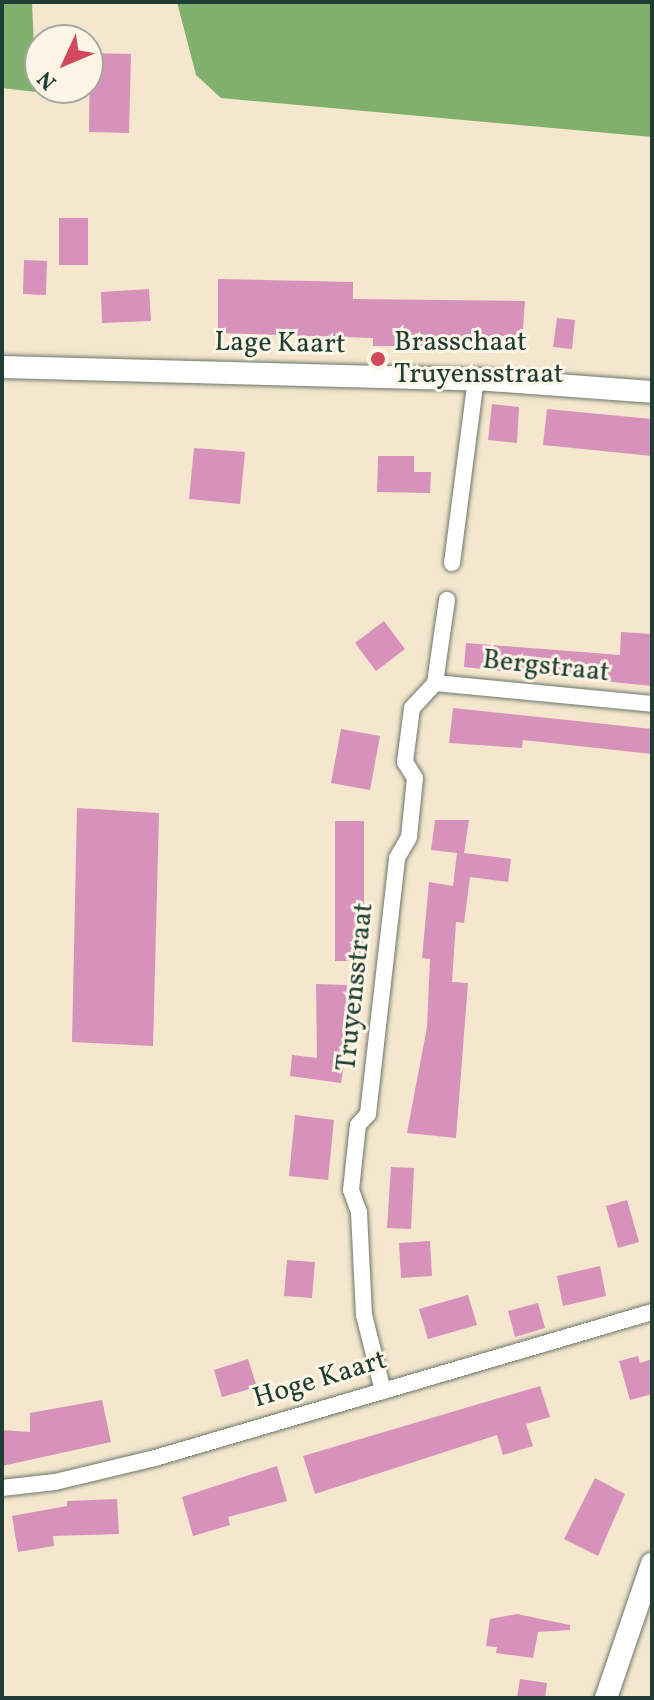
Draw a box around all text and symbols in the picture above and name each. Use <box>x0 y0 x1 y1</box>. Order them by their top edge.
north arrow <box>24 24 104 104</box>
text: N <box>31 63 65 96</box>
street label: Lage Kaart <box>214 326 346 362</box>
place label: Brasschaat Truyensstraat <box>394 326 564 392</box>
marker: Brasschaat Truyensstraat <box>369 350 387 368</box>
street label: Bergstraat <box>481 644 611 690</box>
street label: Truyensstraat <box>330 901 382 1073</box>
street label: Hoge Kaart <box>249 1344 391 1416</box>

